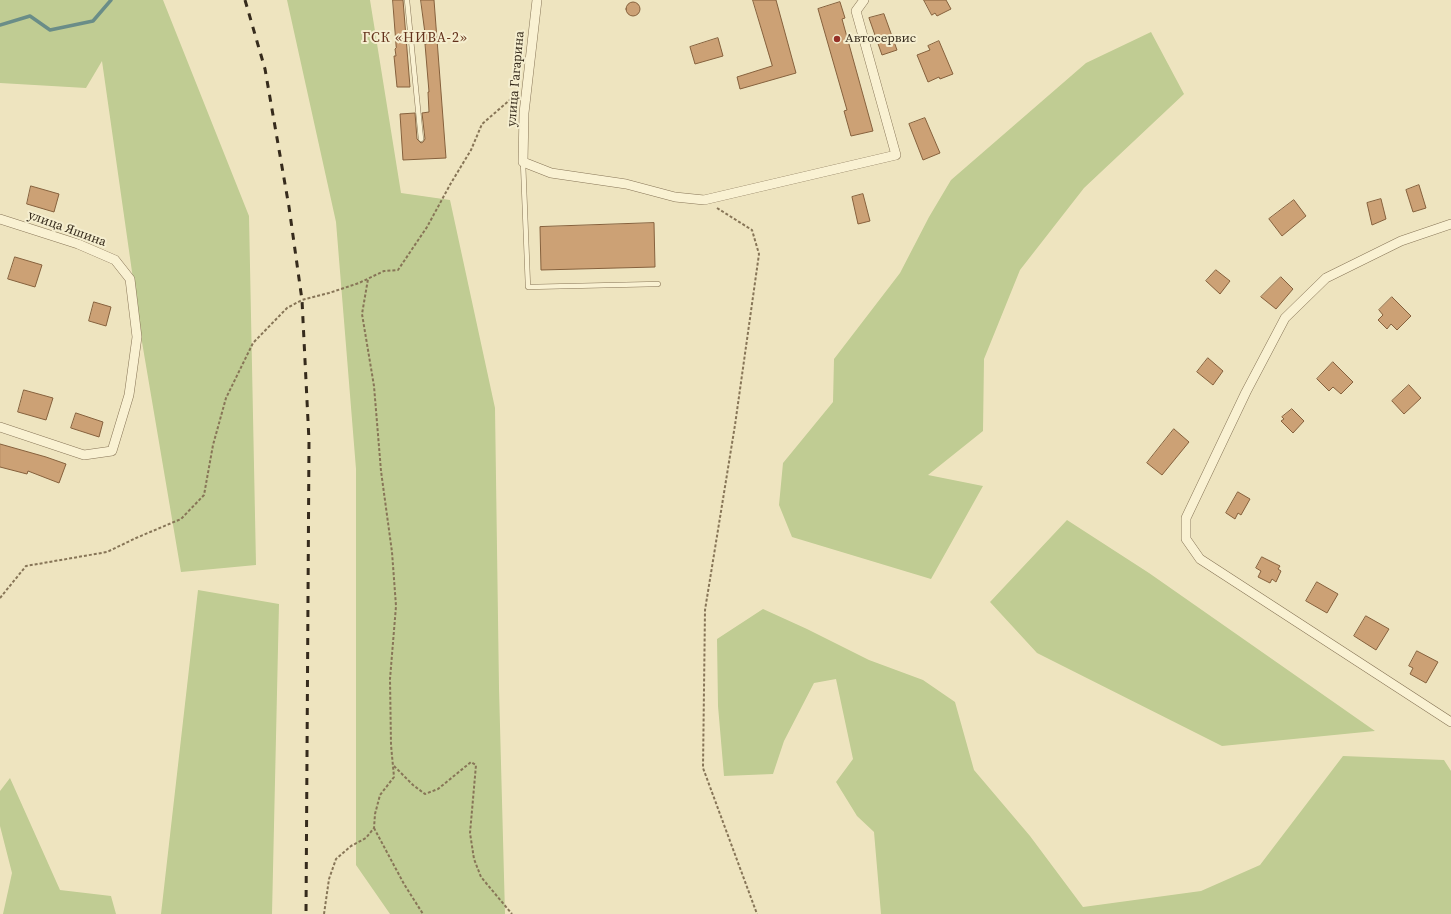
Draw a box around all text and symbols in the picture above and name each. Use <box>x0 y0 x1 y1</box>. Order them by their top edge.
district label: ГСК «НИВА-2» <box>362 30 468 46</box>
street label: улица Гагарина <box>504 31 528 127</box>
place label: Автосервис <box>845 31 916 47</box>
marker: Автосервис <box>832 34 842 44</box>
street label: улица Яшина <box>26 208 108 250</box>

